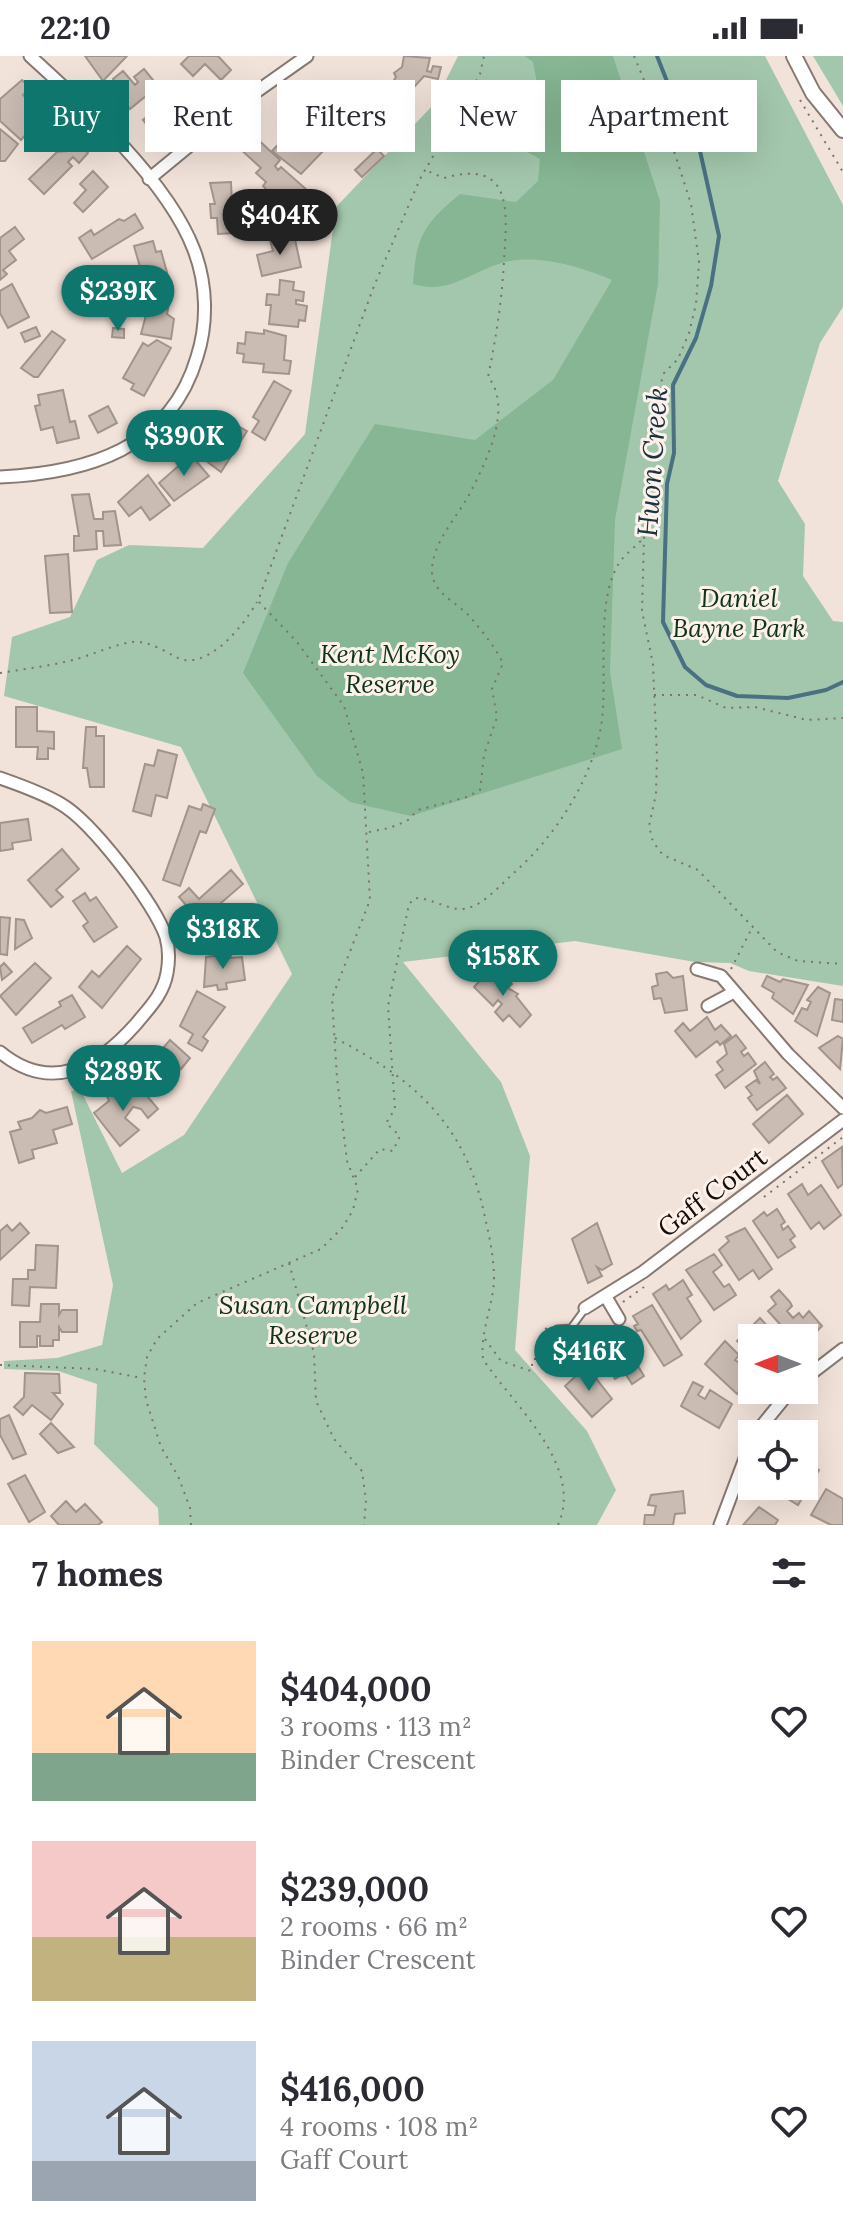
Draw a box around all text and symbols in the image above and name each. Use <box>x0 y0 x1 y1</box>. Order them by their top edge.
text: 22:10 <box>40 9 111 47</box>
chip: Buy <box>24 80 129 152</box>
chip: Rent <box>145 80 261 152</box>
chip: Filters <box>277 80 415 152</box>
chip: New <box>431 80 545 152</box>
chip: Apartment <box>561 80 757 152</box>
pin: $404K <box>224 189 336 257</box>
text: $404K <box>241 198 319 231</box>
pin: $239K <box>62 265 174 333</box>
text: $239K <box>79 274 157 307</box>
water label: Huon Creek <box>629 386 675 538</box>
pin: $390K <box>128 410 240 478</box>
text: $390K <box>144 419 224 452</box>
park label: Daniel Bayne Park <box>672 581 806 644</box>
park label: Kent McKoy Reserve <box>320 637 460 700</box>
pin: $318K <box>167 903 279 971</box>
text: $318K <box>186 912 260 945</box>
pin: $158K <box>447 930 559 998</box>
text: $158K <box>466 939 540 972</box>
pin: $289K <box>67 1045 179 1113</box>
text: $289K <box>84 1054 162 1087</box>
street label: Gaff Court <box>651 1140 773 1244</box>
park label: Susan Campbell Reserve <box>219 1288 408 1351</box>
north arrow <box>738 1324 818 1404</box>
map controls <box>738 1324 818 1500</box>
pin: $416K <box>533 1325 645 1393</box>
text: $416K <box>552 1334 626 1367</box>
button: locate <box>738 1420 818 1500</box>
icon: filters <box>767 1551 811 1595</box>
text: 7 homes <box>32 1552 163 1595</box>
text: $404,000 <box>280 1667 432 1710</box>
icon: home <box>96 1673 192 1769</box>
icon: heart <box>767 1699 811 1743</box>
text: 3 rooms · 113 m² <box>280 1710 472 1743</box>
text: Binder Crescent <box>280 1743 476 1776</box>
text: $239,000 <box>280 1867 429 1910</box>
icon: home <box>96 1873 192 1969</box>
icon: heart <box>767 1899 811 1943</box>
text: 2 rooms · 66 m² <box>280 1910 468 1943</box>
text: Binder Crescent <box>280 1943 476 1976</box>
text: $416,000 <box>280 2067 425 2110</box>
icon: home <box>96 2073 192 2169</box>
icon: heart <box>767 2099 811 2143</box>
text: 4 rooms · 108 m² <box>280 2110 478 2143</box>
text: Gaff Court <box>280 2143 408 2176</box>

